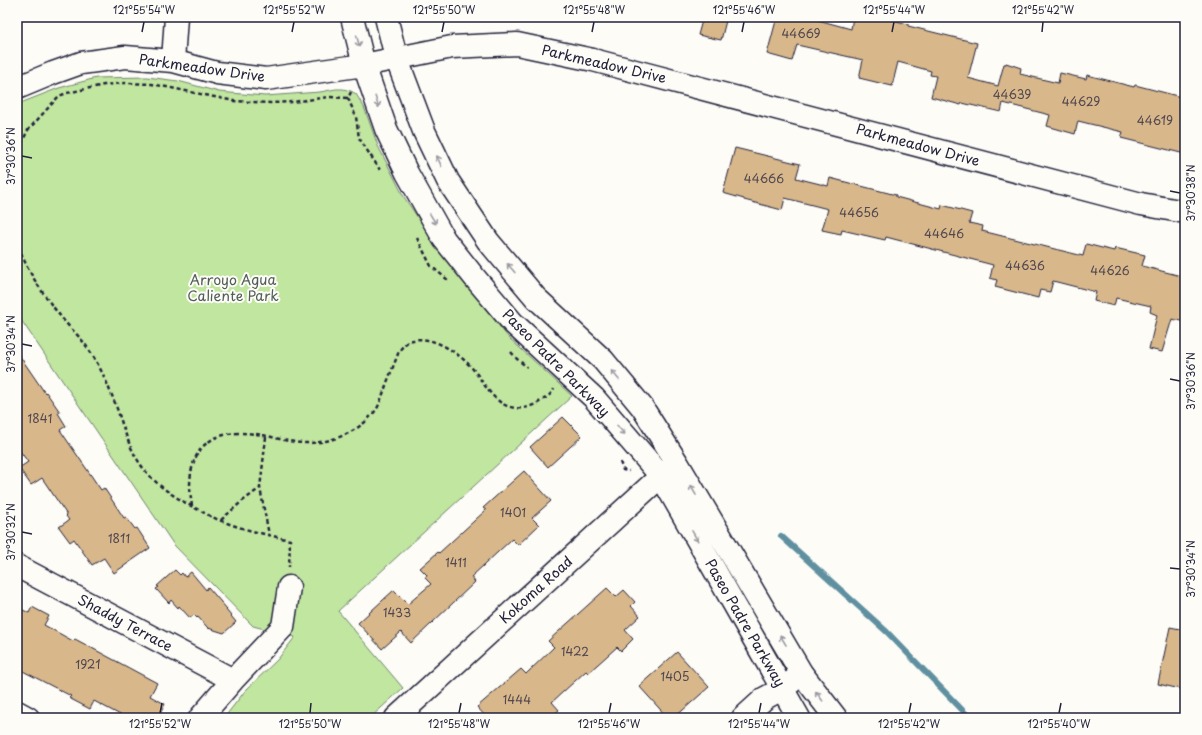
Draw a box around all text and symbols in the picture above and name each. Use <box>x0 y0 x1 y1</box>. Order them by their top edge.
text: 121°55'54"W <box>113 2 176 17</box>
text: 121°55'52"W <box>263 2 326 17</box>
text: 121°55'50"W <box>413 2 476 17</box>
text: 121°55'48"W <box>563 2 626 17</box>
text: 121°55'46"W <box>713 2 776 17</box>
text: 121°55'44"W <box>863 2 926 17</box>
text: 121°55'42"W <box>1012 2 1075 17</box>
house number: 44669 <box>781 24 821 42</box>
one-way arrow <box>355 34 363 47</box>
street label: Parkmeadow Drive <box>540 39 669 88</box>
street label: Parkmeadow Drive <box>138 48 267 87</box>
house number: 44639 <box>993 85 1031 103</box>
house number: 44629 <box>1062 92 1100 110</box>
one-way arrow <box>374 95 381 108</box>
house number: 44619 <box>1137 111 1173 129</box>
street label: Parkmeadow Drive <box>854 118 983 171</box>
text: 37°30'36"N <box>3 127 18 185</box>
one-way arrow <box>435 155 442 167</box>
text: 37°30'38"N <box>1183 164 1198 222</box>
house number: 44666 <box>744 169 784 187</box>
house number: 44656 <box>839 203 879 221</box>
one-way arrow <box>429 213 437 225</box>
house number: 44646 <box>924 224 964 242</box>
house number: 44636 <box>1005 256 1045 274</box>
house number: 44626 <box>1090 261 1130 279</box>
one-way arrow <box>507 264 516 274</box>
park label: Arroyo Agua Caliente Park <box>187 269 279 306</box>
street label: Paseo Padre Parkway <box>498 304 615 421</box>
text: 37°30'34"N <box>3 315 18 373</box>
text: 37°30'36"N <box>1183 352 1198 410</box>
one-way arrow <box>611 370 620 380</box>
house number: 1841 <box>28 409 52 427</box>
one-way arrow <box>617 424 626 435</box>
one-way arrow <box>689 484 697 496</box>
text: 37°30'32"N <box>3 503 18 561</box>
house number: 1401 <box>500 503 526 521</box>
house number: 1811 <box>108 529 130 547</box>
one-way arrow <box>692 530 700 542</box>
text: 37°30'34"N <box>1183 540 1198 598</box>
street label: Kokoma Road <box>494 551 577 628</box>
house number: 1411 <box>445 553 467 571</box>
street label: Paseo Padre Parkway <box>700 555 791 691</box>
street label: Shaddy Terrace <box>74 589 176 656</box>
house number: 1433 <box>383 603 411 621</box>
one-way arrow <box>778 634 786 646</box>
house number: 1422 <box>561 642 589 660</box>
house number: 1921 <box>75 655 101 673</box>
house number: 1405 <box>661 667 689 685</box>
house number: 1444 <box>503 690 531 708</box>
one-way arrow <box>815 690 823 701</box>
text: 121°55'52"W <box>129 716 192 731</box>
text: 121°55'50"W <box>279 716 342 731</box>
text: 121°55'48"W <box>428 716 491 731</box>
text: 121°55'46"W <box>578 716 641 731</box>
text: 121°55'44"W <box>728 716 791 731</box>
text: 121°55'42"W <box>878 716 941 731</box>
text: 121°55'40"W <box>1028 716 1091 731</box>

